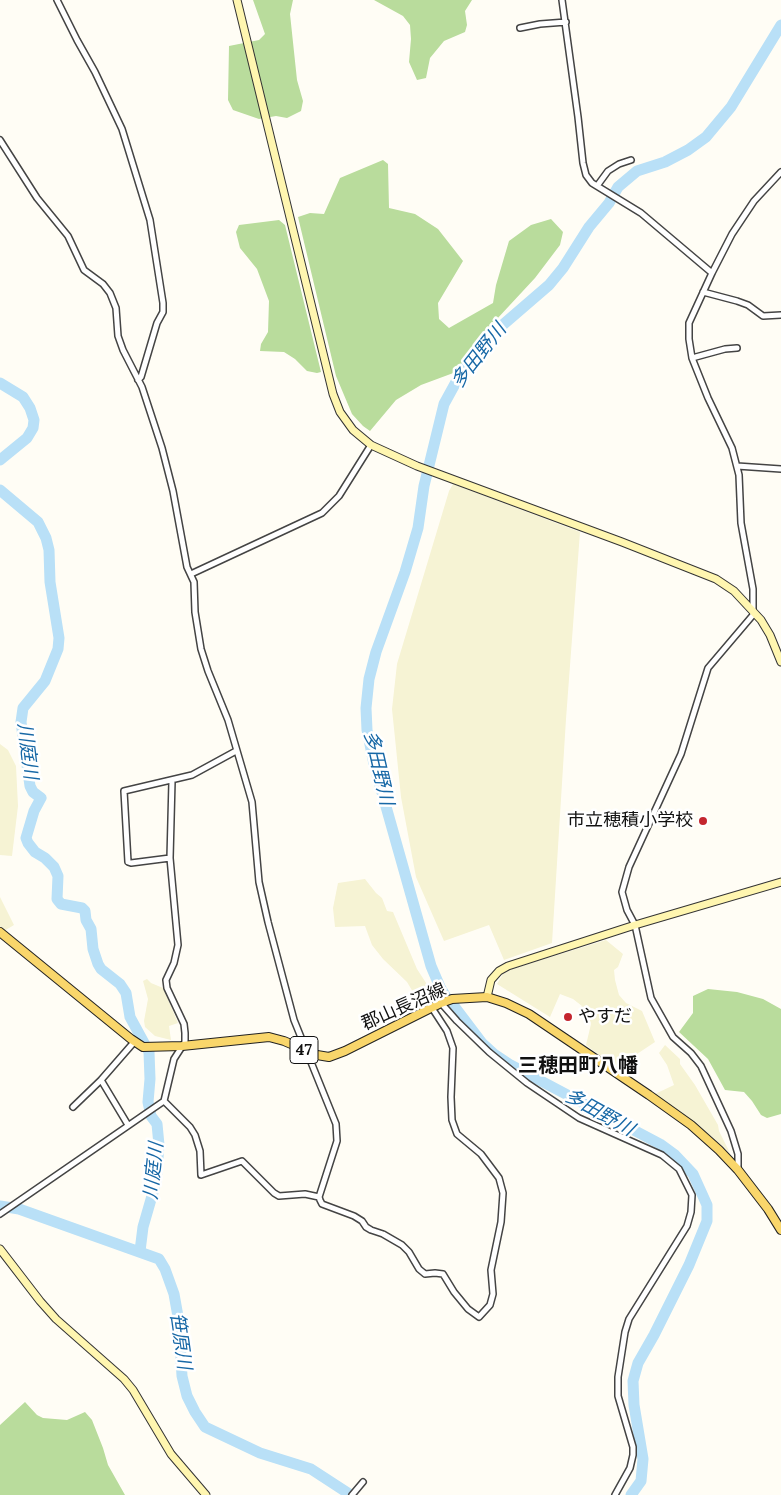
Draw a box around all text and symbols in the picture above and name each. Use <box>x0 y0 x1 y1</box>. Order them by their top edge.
water label: 多田野川 <box>447 319 511 393</box>
water label: 川庭川 <box>12 721 42 781</box>
water label: 多田野川 <box>358 728 398 808</box>
place label: 市立穂積小学校 <box>567 810 693 832</box>
marker: 市立穂積小学校 <box>697 815 709 827</box>
street label: 郡山長沼線 <box>358 979 450 1035</box>
place label: やすだ <box>578 1006 632 1028</box>
marker: やすだ <box>562 1011 574 1023</box>
road number: 47 <box>290 1036 318 1064</box>
district label: 三穂田町八幡 <box>518 1054 638 1078</box>
water label: 多田野川 <box>560 1085 638 1141</box>
water label: 川庭川 <box>140 1141 168 1201</box>
water label: 笹原川 <box>165 1311 195 1371</box>

